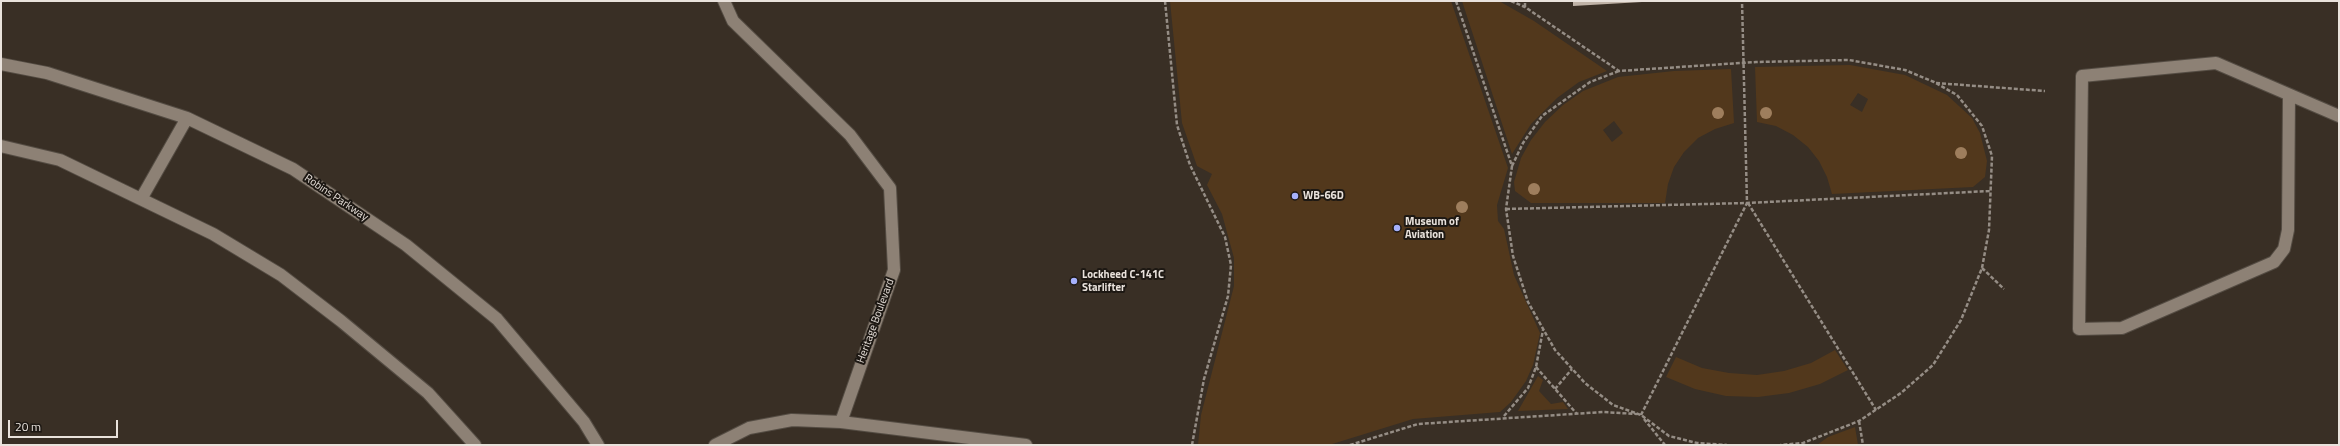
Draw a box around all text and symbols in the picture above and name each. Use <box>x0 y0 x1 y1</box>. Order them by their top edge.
street label: Robins Parkway <box>302 172 370 224</box>
place label: WB-66D <box>1303 189 1344 203</box>
marker: WB-66D <box>1290 191 1300 201</box>
place label: Museum of Aviation <box>1405 215 1459 241</box>
marker: Museum of Aviation <box>1392 223 1402 233</box>
place label: Lockheed C-141C Starlifter <box>1082 268 1164 294</box>
marker: Lockheed C-141C Starlifter <box>1069 276 1079 286</box>
street label: Heritage Boulevard <box>855 277 897 365</box>
scale bar <box>10 412 120 438</box>
text: 20 m <box>15 417 41 436</box>

